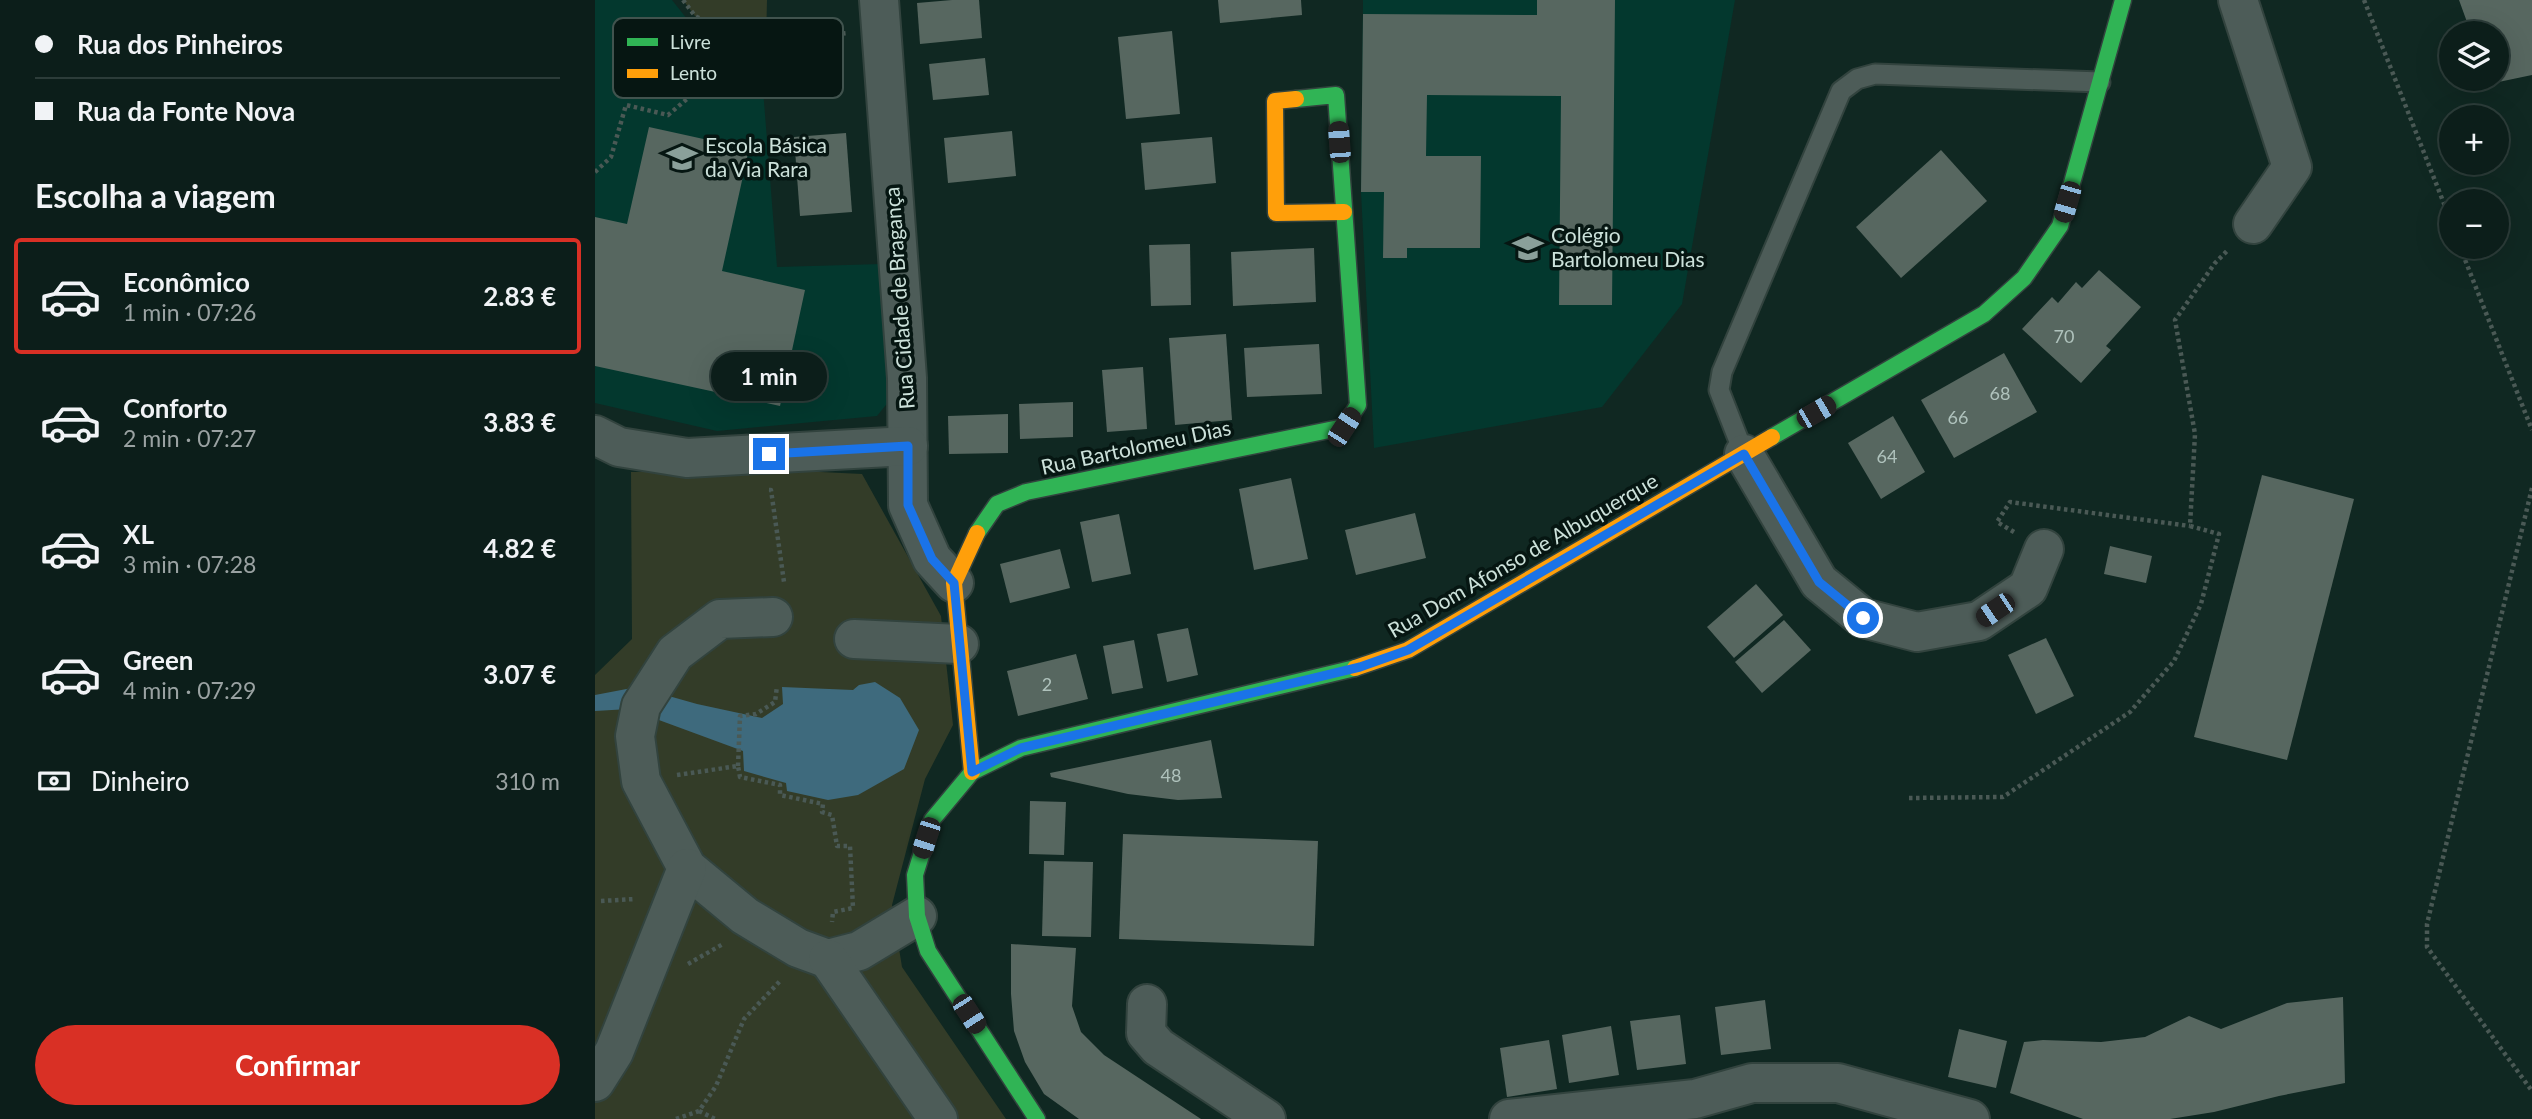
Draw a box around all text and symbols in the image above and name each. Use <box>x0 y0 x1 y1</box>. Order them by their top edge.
legend <box>613 18 843 98</box>
map controls <box>2439 21 2509 259</box>
button: layers <box>2439 21 2509 91</box>
text: Rua dos Pinheiros <box>77 28 283 60</box>
text: Livre <box>670 30 711 53</box>
text: Lento <box>670 61 717 84</box>
text: Rua da Fonte Nova <box>77 95 295 127</box>
button: + <box>2439 105 2509 175</box>
car <box>1328 120 1351 164</box>
place label: Escola Básica da Via Rara <box>705 132 827 181</box>
school or university icon: Escola Básica da Via Rara <box>665 141 699 175</box>
text: Escolha a viagem <box>35 176 276 215</box>
car <box>2052 179 2083 225</box>
street label: Rua Cidade de Bragança <box>878 186 919 410</box>
button: − <box>2439 189 2509 259</box>
place label: Colégio Bartolomeu Dias <box>1551 222 1705 271</box>
school or university icon: Colégio Bartolomeu Dias <box>1511 231 1545 265</box>
icon: car <box>39 265 102 328</box>
text: Econômico <box>123 266 250 298</box>
text: 2.83 € <box>483 280 556 312</box>
text: 1 min · 07:26 <box>123 298 256 326</box>
house number: 70 <box>2054 325 2074 347</box>
callout: 1 min <box>711 352 827 402</box>
text: 1 min <box>740 362 798 390</box>
house number: 68 <box>1990 382 2010 404</box>
icon: car <box>39 391 102 454</box>
text: Conforto <box>123 392 227 424</box>
car <box>1793 392 1840 432</box>
car <box>1324 404 1365 450</box>
text: 3.83 € <box>483 406 556 438</box>
house number: 66 <box>1948 406 1968 428</box>
street label: Rua Bartolomeu Dias <box>1038 414 1233 479</box>
text: 2 min · 07:27 <box>123 424 256 452</box>
route end <box>753 438 785 470</box>
house number: 64 <box>1877 445 1897 467</box>
street label: Rua Dom Afonso de Albuquerque <box>1383 467 1662 642</box>
icon: car <box>39 517 102 580</box>
text: XL <box>123 518 154 550</box>
text: 4.82 € <box>483 532 556 564</box>
text: 3 min · 07:28 <box>123 550 256 578</box>
car <box>1972 590 2019 630</box>
route start <box>1847 602 1879 634</box>
icon: car <box>39 643 102 706</box>
text: Green <box>123 644 193 676</box>
text: 3.07 € <box>483 658 556 690</box>
house number: 2 <box>1042 673 1052 695</box>
text: 4 min · 07:29 <box>123 676 256 704</box>
icon: cash <box>35 762 73 800</box>
house number: 48 <box>1161 764 1181 786</box>
text: Dinheiro <box>91 765 189 797</box>
text: 310 m <box>495 767 560 795</box>
car <box>910 815 943 861</box>
car <box>949 991 990 1037</box>
button: Confirmar <box>35 1025 560 1105</box>

